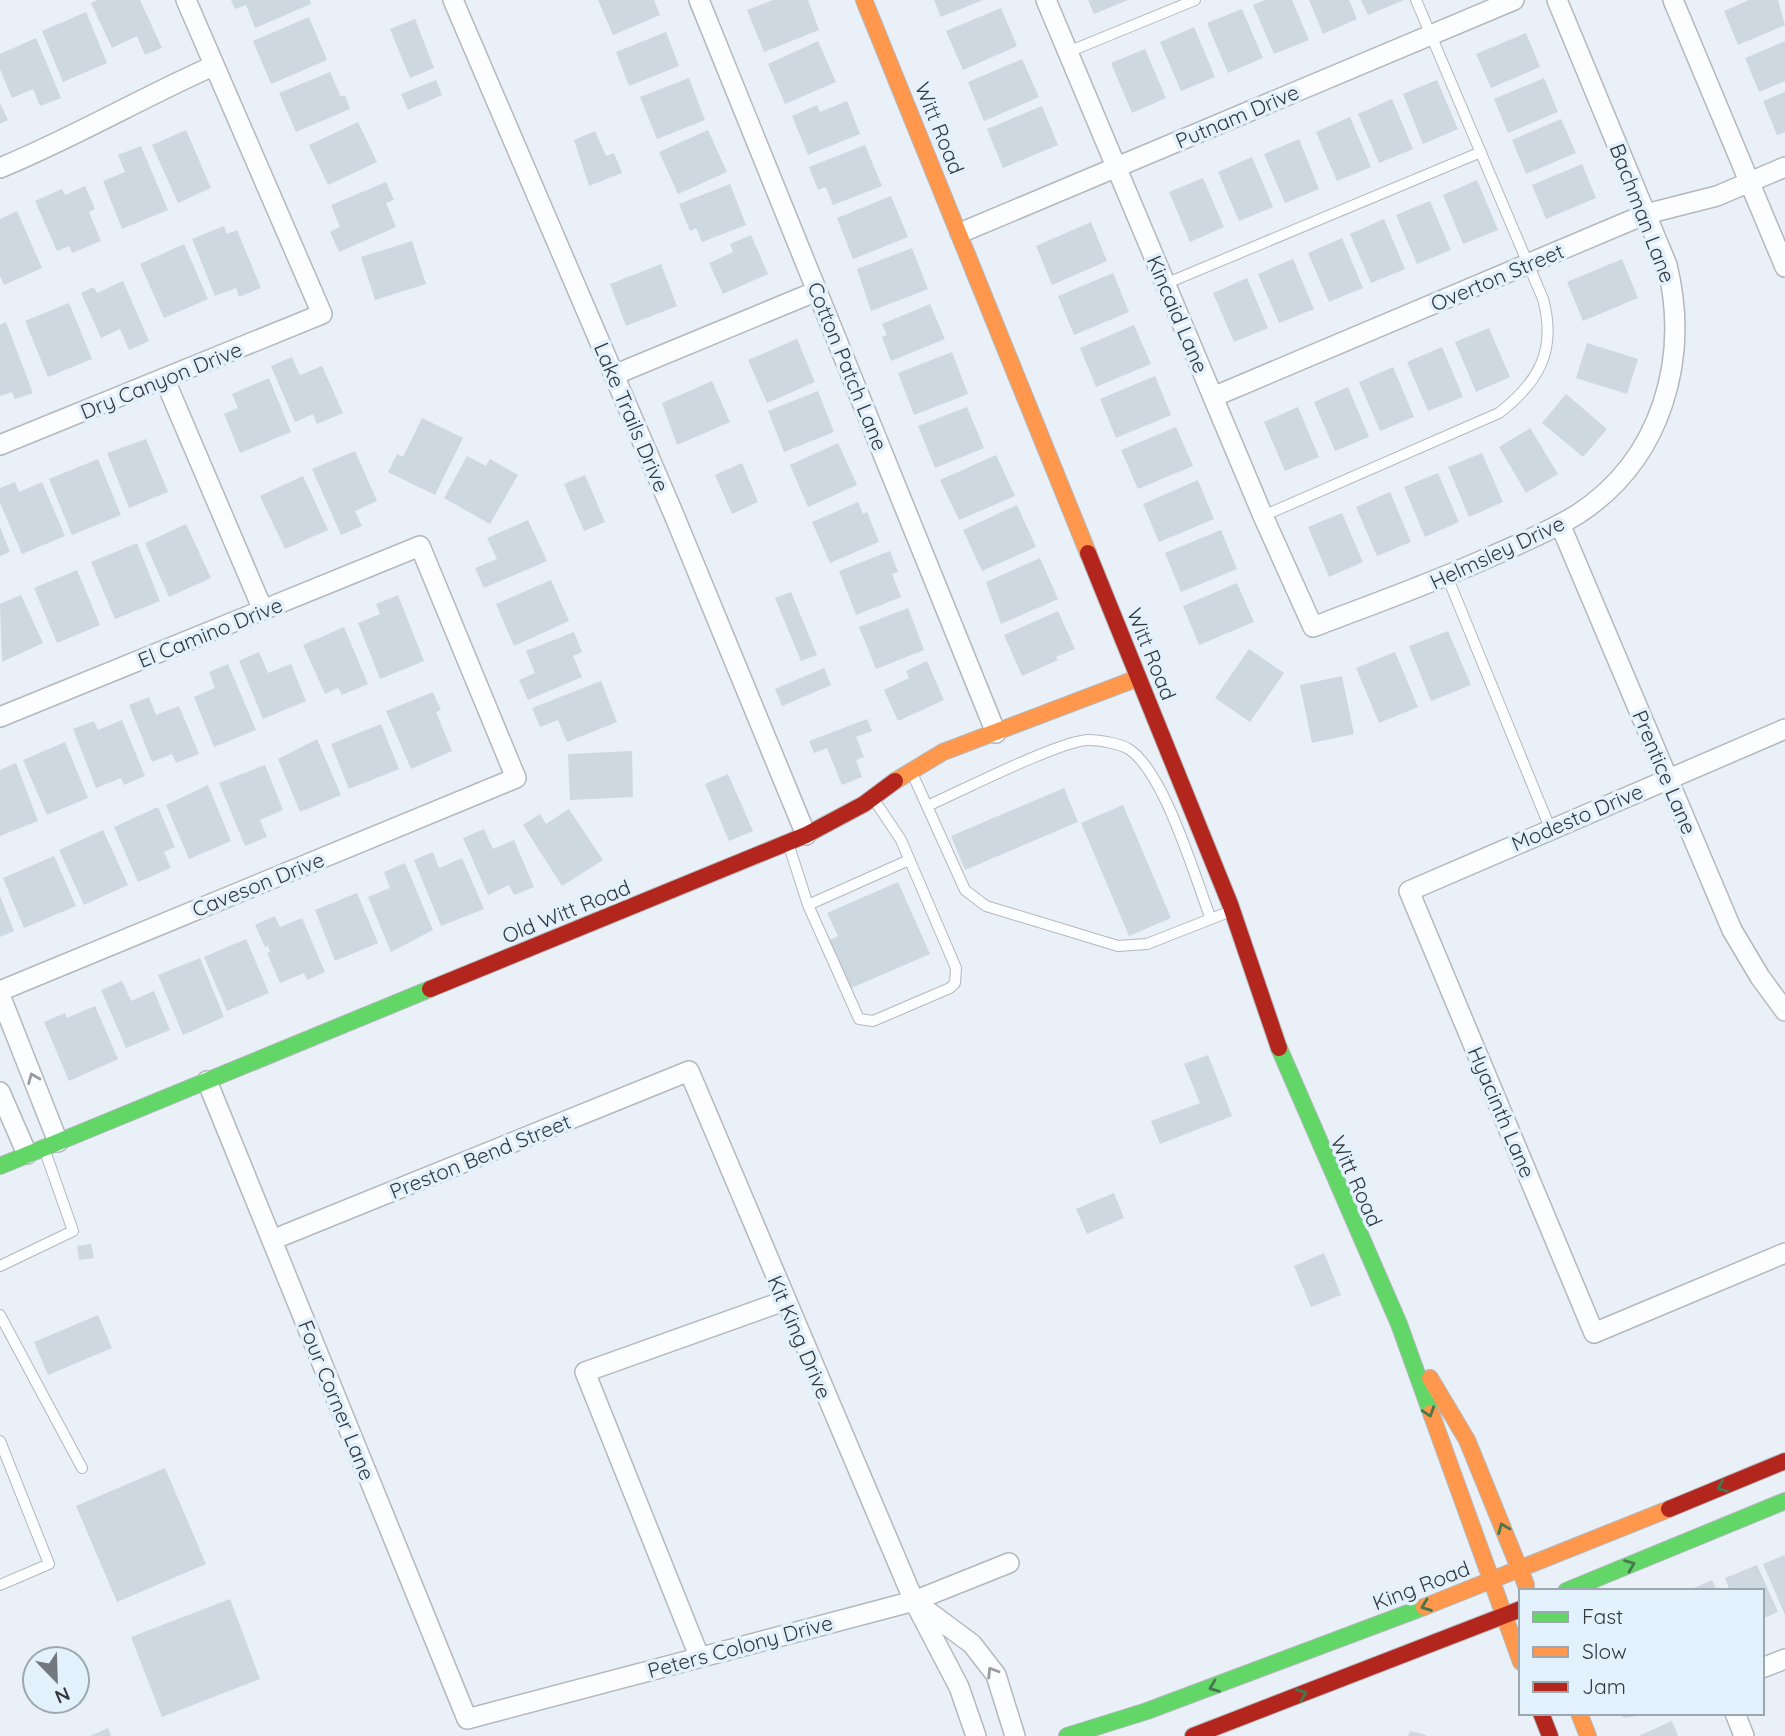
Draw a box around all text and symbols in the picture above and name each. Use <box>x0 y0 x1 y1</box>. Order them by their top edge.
street label: Witt Road <box>910 78 970 178</box>
street label: Putnam Drive <box>1171 78 1303 154</box>
street label: Bachman Lane <box>1605 140 1681 286</box>
street label: Overton Street <box>1427 237 1567 317</box>
street label: Kincaid Lane <box>1142 251 1214 377</box>
street label: Cotton Patch Lane <box>802 278 894 454</box>
street label: Dry Canyon Drive <box>76 336 246 424</box>
street label: Lake Trails Drive <box>589 338 675 496</box>
street label: Helmsley Drive <box>1426 509 1568 595</box>
street label: El Camino Drive <box>134 591 286 673</box>
street label: Witt Road <box>1122 604 1182 704</box>
street label: Prentice Lane <box>1627 706 1703 838</box>
street label: Modesto Drive <box>1507 778 1647 856</box>
street label: Caveson Drive <box>188 846 328 922</box>
street label: Old Witt Road <box>498 873 634 949</box>
street label: Hyacinth Lane <box>1463 1042 1541 1182</box>
one-way arrow <box>28 1073 42 1085</box>
street label: Preston Bend Street <box>386 1108 574 1204</box>
street label: Witt Road <box>1325 1131 1389 1231</box>
street label: Kit King Drive <box>762 1271 838 1403</box>
street label: Four Corner Lane <box>293 1316 381 1484</box>
one-way arrow <box>1421 1405 1435 1417</box>
one-way arrow <box>1716 1478 1728 1492</box>
one-way arrow <box>1497 1522 1511 1535</box>
street label: King Road <box>1369 1555 1473 1615</box>
one-way arrow <box>1623 1560 1635 1574</box>
legend <box>1519 1589 1764 1715</box>
one-way arrow <box>1421 1598 1433 1612</box>
text: Fast <box>1582 1603 1623 1629</box>
street label: Peters Colony Drive <box>645 1609 835 1683</box>
text: Slow <box>1582 1638 1627 1664</box>
north arrow <box>21 1645 91 1715</box>
one-way arrow <box>988 1667 1001 1680</box>
text: Jam <box>1582 1673 1626 1699</box>
one-way arrow <box>1208 1678 1220 1692</box>
text: N <box>52 1682 74 1709</box>
one-way arrow <box>1295 1688 1308 1702</box>

